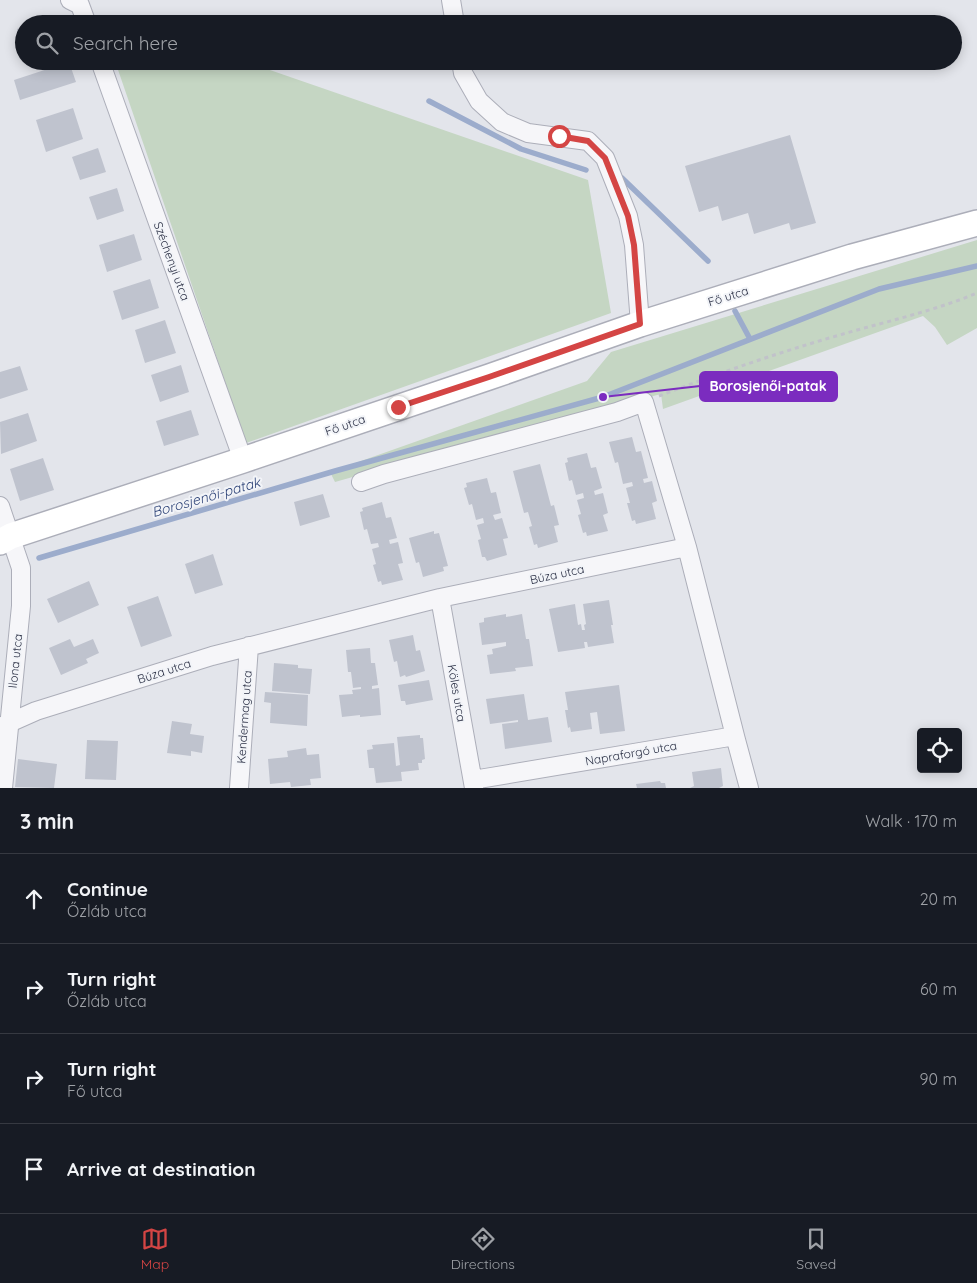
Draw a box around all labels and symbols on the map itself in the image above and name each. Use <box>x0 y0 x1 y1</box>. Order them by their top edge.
route start <box>548 125 571 148</box>
street label: Széchenyi utca <box>151 220 193 302</box>
street label: Fő utca <box>706 283 750 309</box>
callout: Borosjenői-patak <box>700 372 837 401</box>
text: Borosjenői-patak <box>709 377 827 395</box>
route end <box>387 396 410 419</box>
street label: Fő utca <box>323 411 367 439</box>
water label: Borosjenői-patak <box>150 472 264 521</box>
street label: Búza utca <box>528 561 586 587</box>
street label: Ilona utca <box>5 633 25 689</box>
street label: Búza utca <box>135 655 193 687</box>
street label: Köles utca <box>445 663 469 723</box>
street label: Kendermag utca <box>233 670 255 764</box>
street label: Napraforgó utca <box>584 738 678 768</box>

